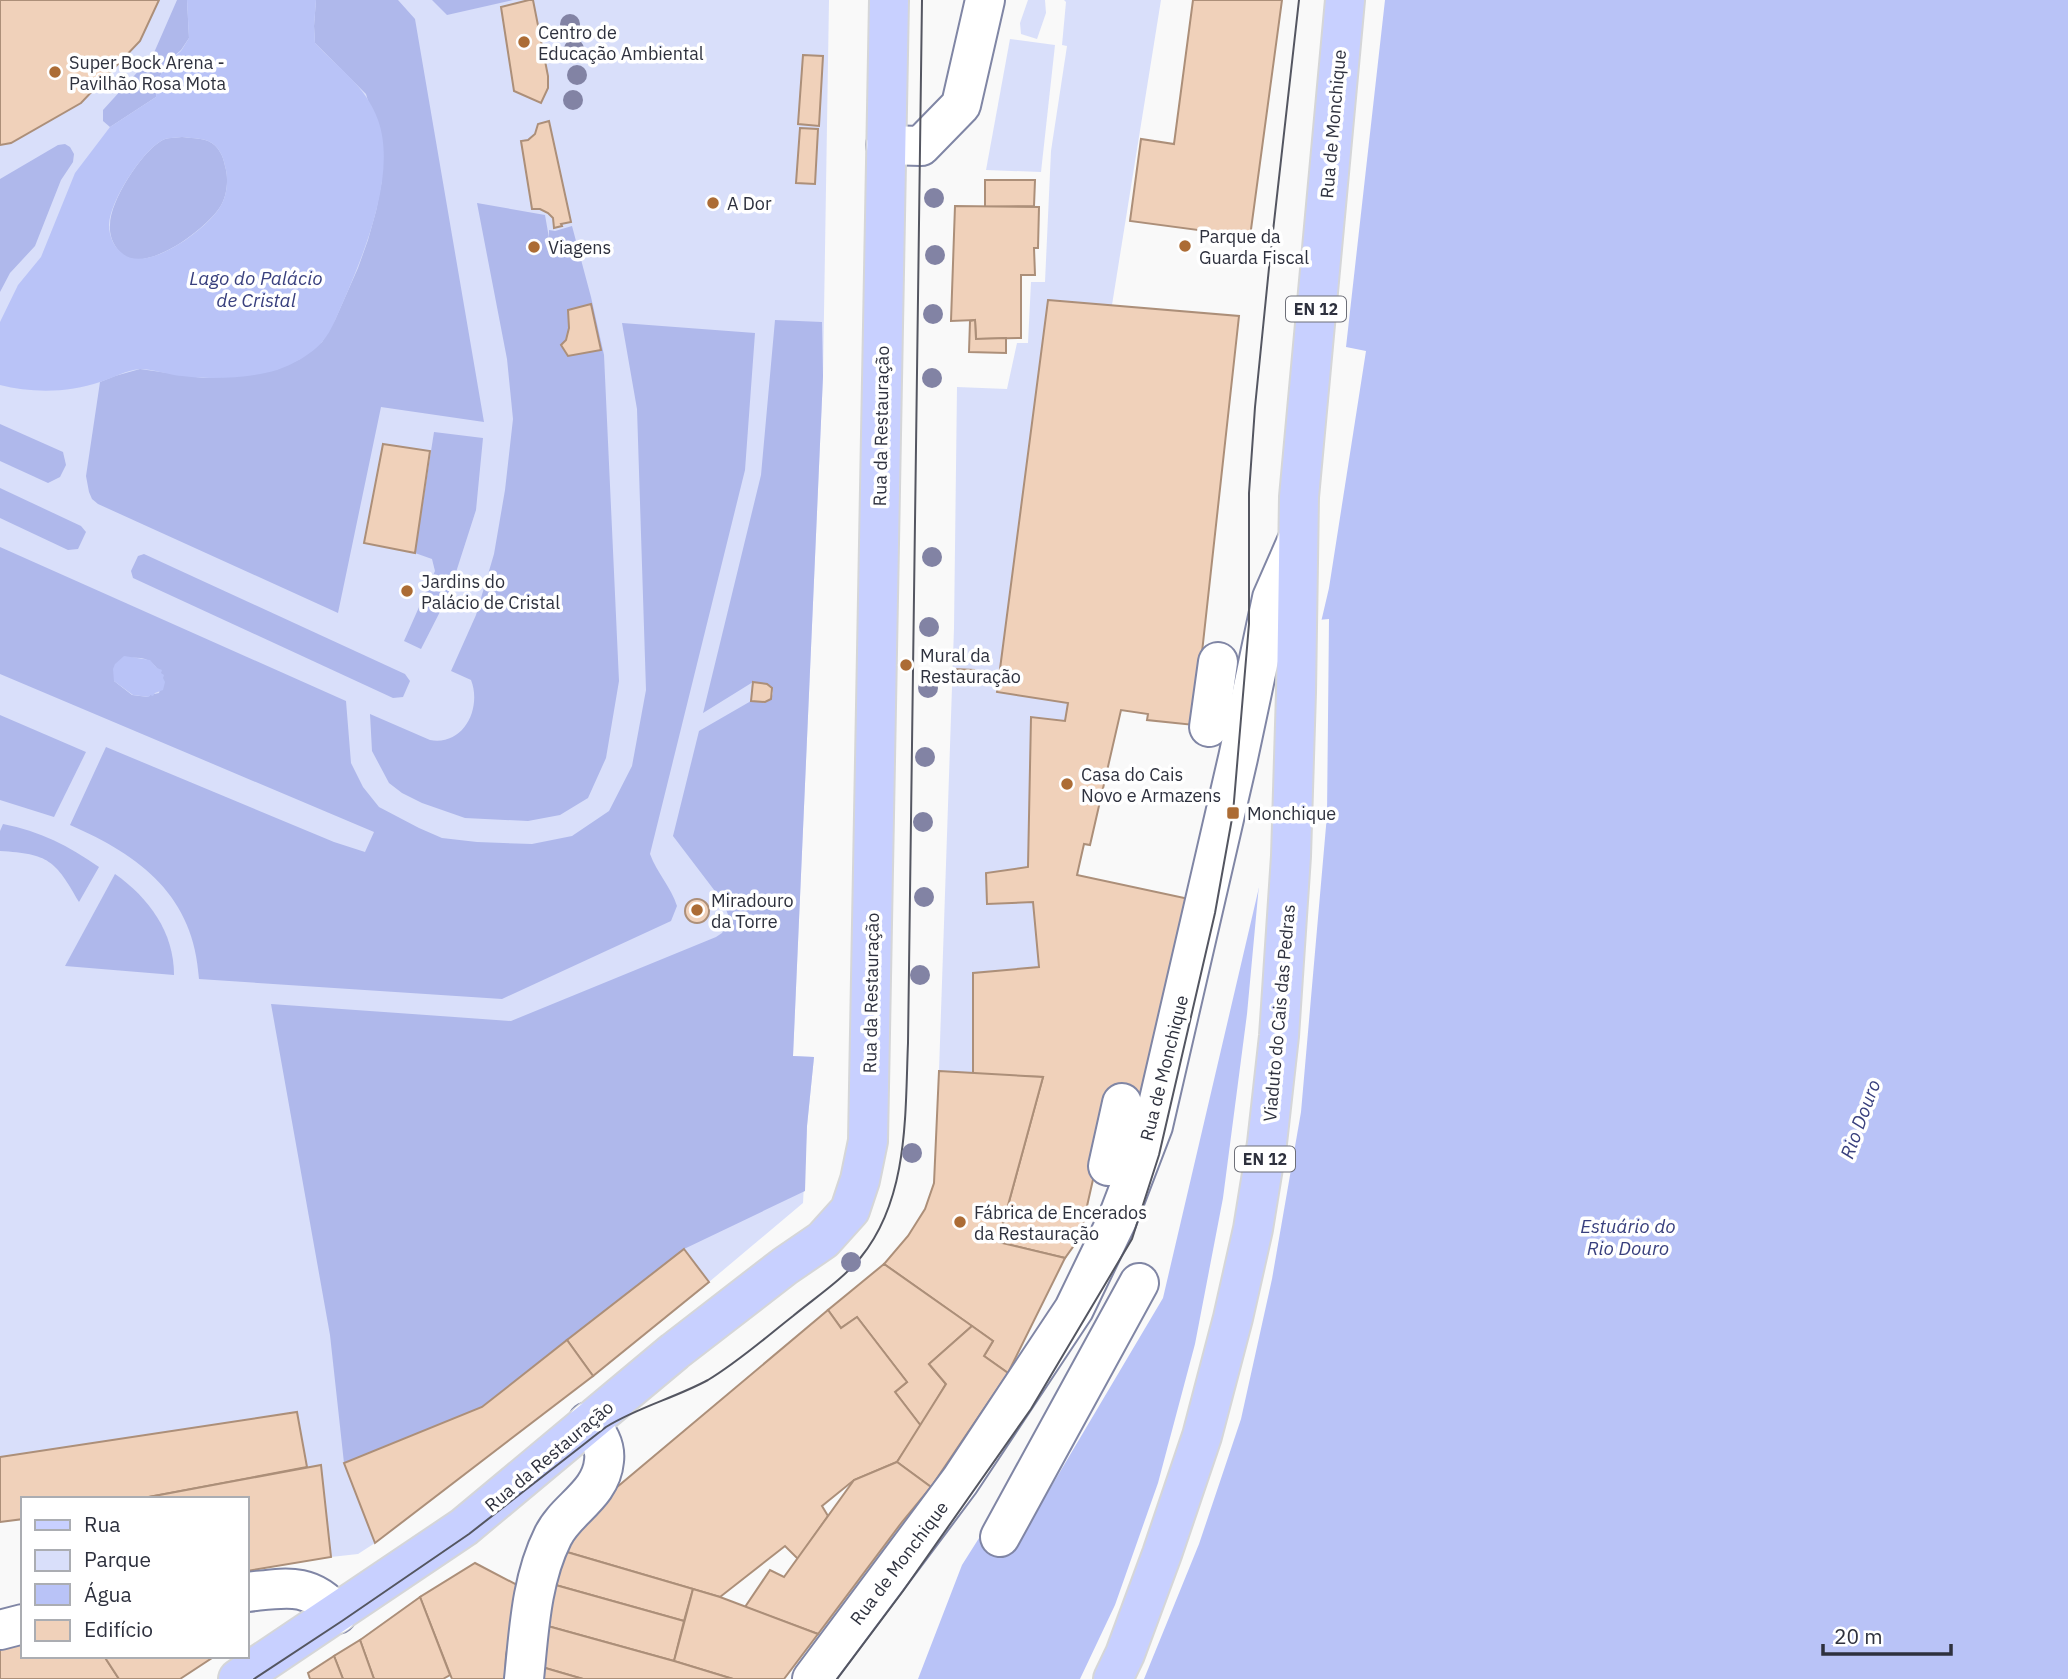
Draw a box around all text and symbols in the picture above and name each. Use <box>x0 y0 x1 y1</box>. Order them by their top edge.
place label: Centro de Educação Ambiental <box>538 21 704 65</box>
marker: Centro de Educação Ambiental <box>516 34 532 50</box>
street label: Rua de Monchique <box>1315 48 1351 199</box>
place label: Super Bock Arena - Pavilhão Rosa Mota <box>69 51 227 95</box>
marker: Super Bock Arena - Pavilhão Rosa Mota <box>47 64 63 80</box>
place label: A Dor <box>727 192 772 215</box>
marker: A Dor <box>705 195 721 211</box>
place label: Parque da Guarda Fiscal <box>1199 225 1309 269</box>
place label: Viagens <box>548 236 611 259</box>
marker: Parque da Guarda Fiscal <box>1177 238 1193 254</box>
marker: Viagens <box>526 239 542 255</box>
water label: Lago do Palácio de Cristal <box>189 266 323 312</box>
road number: EN 12 <box>1286 296 1346 322</box>
street label: Rua da Restauração <box>868 345 894 507</box>
place label: Jardins do Palácio de Cristal <box>421 570 560 614</box>
marker: Jardins do Palácio de Cristal <box>399 583 415 599</box>
place label: Mural da Restauração <box>920 644 1021 688</box>
marker: Mural da Restauração <box>898 657 914 673</box>
place label: Casa do Cais Novo e Armazens <box>1081 763 1221 807</box>
marker: Casa do Cais Novo e Armazens <box>1059 776 1075 792</box>
place label: Monchique <box>1247 802 1336 825</box>
marker: Monchique <box>1225 805 1241 821</box>
place label: Miradouro da Torre <box>711 889 794 933</box>
marker: Miradouro da Torre <box>689 902 705 918</box>
street label: Viaduto do Cais das Pedras <box>1258 903 1300 1123</box>
street label: Rua da Restauração <box>858 912 884 1074</box>
street label: Rua de Monchique <box>1135 993 1193 1143</box>
water label: Rio Douro <box>1835 1076 1885 1162</box>
road number: EN 12 <box>1235 1147 1295 1172</box>
place label: Fábrica de Encerados da Restauração <box>974 1201 1147 1245</box>
marker: Fábrica de Encerados da Restauração <box>952 1214 968 1230</box>
water label: Estuário do Rio Douro <box>1580 1214 1676 1260</box>
street label: Rua da Restauração <box>480 1396 618 1516</box>
street label: Rua de Monchique <box>845 1496 953 1630</box>
legend <box>21 1497 248 1658</box>
text: Rua <box>84 1510 121 1538</box>
text: Parque <box>84 1545 151 1573</box>
text: Água <box>84 1580 132 1608</box>
scale bar <box>1823 1612 1951 1656</box>
text: Edifício <box>84 1615 153 1643</box>
text: 20 m <box>1834 1622 1883 1650</box>

